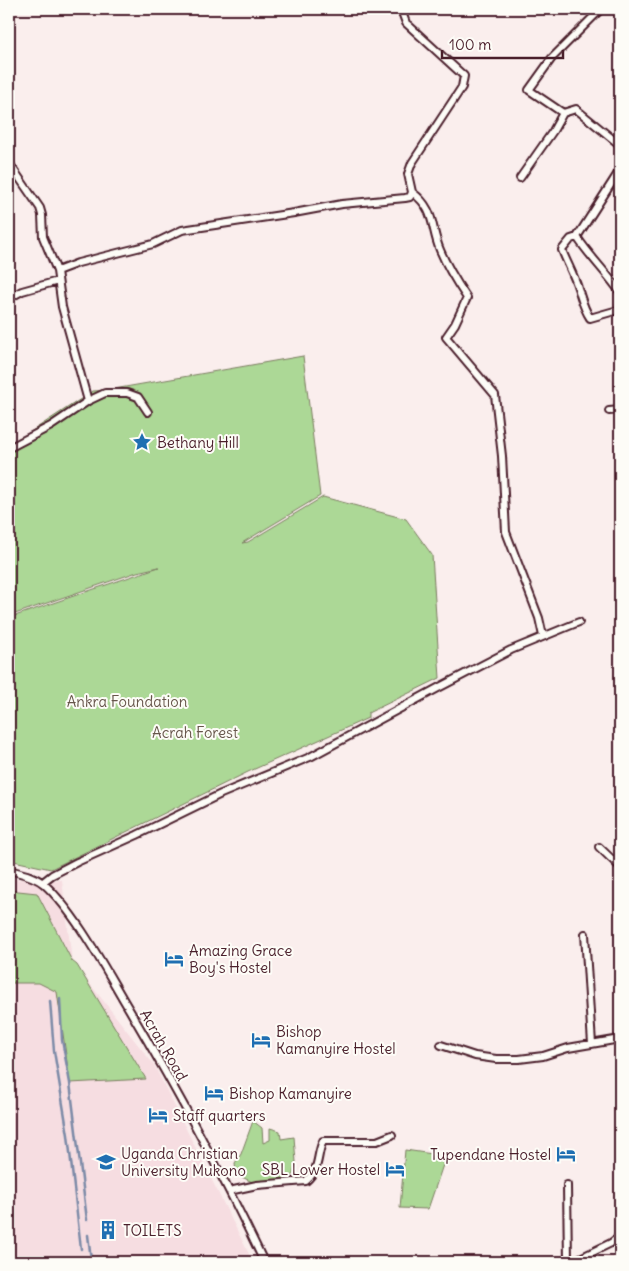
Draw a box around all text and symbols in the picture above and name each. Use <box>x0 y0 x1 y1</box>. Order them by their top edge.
scale bar <box>442 28 563 60</box>
text: 100 m <box>449 35 491 54</box>
place icon: Bethany Hill <box>131 431 153 453</box>
place label: Bethany Hill <box>157 433 239 452</box>
park label: Ankra Foundation <box>67 692 188 711</box>
park label: Acrah Forest <box>152 723 238 742</box>
place label: Amazing Grace Boy's Hostel <box>189 941 292 977</box>
hotel icon: Amazing Grace Boy's Hostel <box>163 948 185 970</box>
street label: Acrah Road <box>136 1006 192 1084</box>
place label: Bishop Kamanyire Hostel <box>276 1022 396 1058</box>
hotel icon: Bishop Kamanyire Hostel <box>250 1029 272 1051</box>
hotel icon: Bishop Kamanyire <box>203 1082 225 1104</box>
place label: Bishop Kamanyire <box>229 1084 352 1103</box>
hotel icon: Staff quarters <box>147 1104 169 1126</box>
place label: Staff quarters <box>173 1106 266 1125</box>
hotel icon: Tupendane Hostel <box>555 1143 577 1165</box>
place label: Uganda Christian University Mukono <box>121 1144 246 1180</box>
place label: Tupendane Hostel <box>430 1145 551 1164</box>
school or university icon: Uganda Christian University Mukono <box>95 1151 117 1173</box>
hotel icon: SBL Lower Hostel <box>384 1158 406 1180</box>
place label: SBL Lower Hostel <box>262 1160 380 1179</box>
building icon: TOILETS <box>97 1219 119 1241</box>
place label: TOILETS <box>123 1221 181 1240</box>

